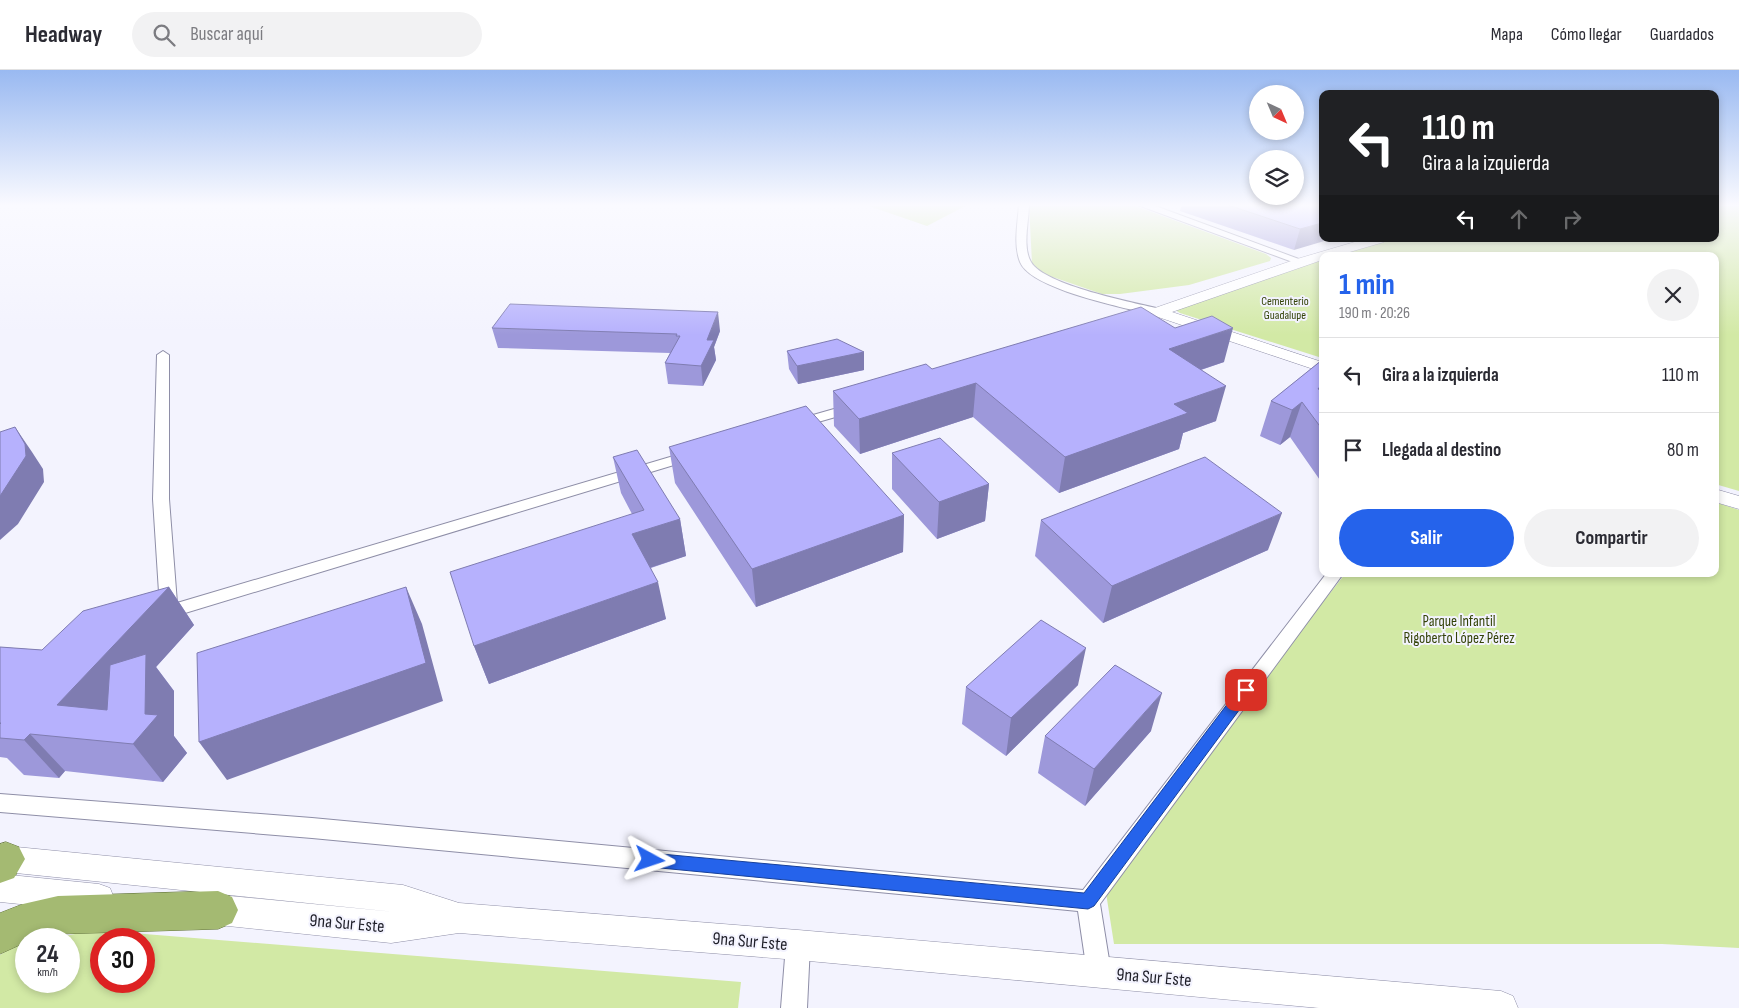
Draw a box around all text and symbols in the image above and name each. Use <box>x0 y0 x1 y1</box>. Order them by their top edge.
search box <box>132 12 482 57</box>
text: Headway <box>25 20 102 49</box>
icon: search <box>150 21 178 49</box>
text: Buscar aquí <box>190 23 263 46</box>
text: Mapa <box>1491 24 1523 45</box>
text: Cómo llegar <box>1551 24 1622 45</box>
text: Guardados <box>1650 24 1714 45</box>
north arrow <box>1249 85 1304 140</box>
map controls <box>1249 85 1304 205</box>
text: 110 m <box>1422 107 1495 150</box>
icon: left <box>1339 110 1404 175</box>
button: layers <box>1249 150 1304 205</box>
text: Gira a la izquierda <box>1422 150 1550 177</box>
icon: left <box>1452 205 1480 233</box>
icon: ahead <box>1505 205 1533 233</box>
icon: right <box>1558 205 1586 233</box>
text: 1 min <box>1339 267 1395 303</box>
button: close <box>1647 269 1699 321</box>
park label: Cementerio Guadalupe <box>1261 294 1309 323</box>
text: 190 m · 20:26 <box>1339 304 1410 323</box>
icon: left <box>1339 361 1367 389</box>
text: Gira a la izquierda <box>1382 364 1499 387</box>
text: 110 m <box>1662 364 1699 387</box>
icon: arrive <box>1339 436 1367 464</box>
text: Llegada al destino <box>1382 439 1501 462</box>
text: 80 m <box>1667 439 1699 462</box>
button: Salir <box>1339 509 1514 567</box>
button: Compartir <box>1524 509 1699 567</box>
park label: Parque Infantil Rigoberto López Pérez <box>1403 612 1515 648</box>
pin <box>1225 669 1267 711</box>
icon: arrive <box>1232 676 1260 704</box>
position arrow <box>623 833 675 885</box>
street label: 9na Sur Este <box>309 910 385 937</box>
speed limit sign: 30 <box>90 928 155 993</box>
street label: 9na Sur Este <box>712 928 788 955</box>
text: 24 <box>36 939 59 970</box>
street label: 9na Sur Este <box>1116 964 1192 991</box>
text: km/h <box>37 965 58 980</box>

